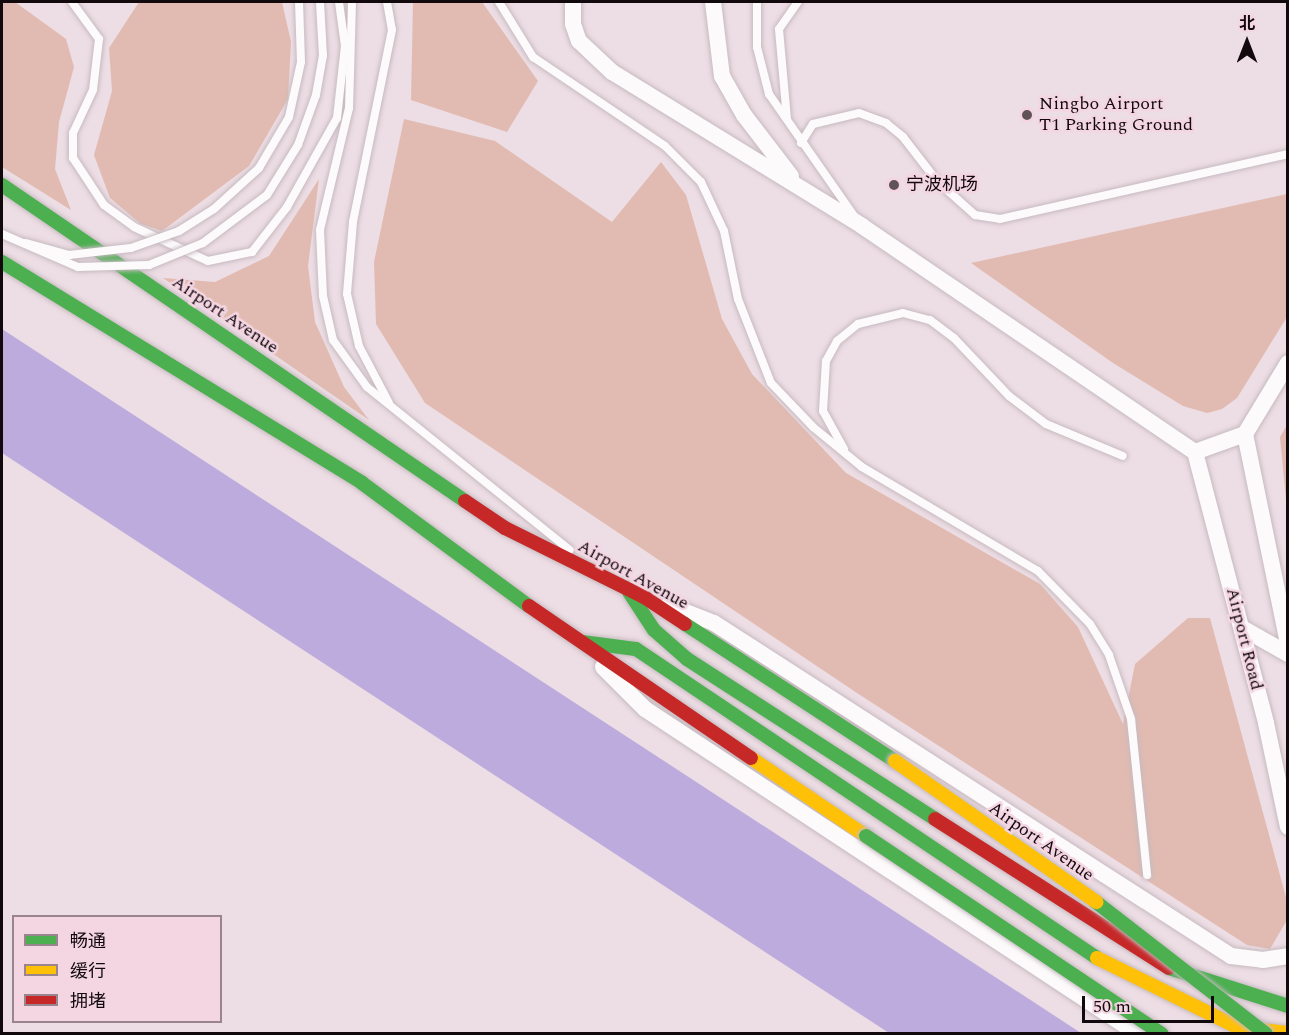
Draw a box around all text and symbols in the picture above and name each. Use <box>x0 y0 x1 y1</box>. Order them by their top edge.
north arrow <box>1217 12 1277 72</box>
text: 北 <box>1239 12 1255 36</box>
place label: Ningbo Airport T1 Parking Ground <box>1039 94 1193 136</box>
marker: Ningbo Airport T1 Parking Ground <box>1020 108 1034 122</box>
place label: 宁波机场 <box>906 174 978 196</box>
marker: 宁波机场 <box>887 178 901 192</box>
street label: Airport Avenue <box>168 271 282 359</box>
street label: Airport Avenue <box>574 536 692 614</box>
street label: Airport Road <box>1221 586 1267 692</box>
street label: Airport Avenue <box>984 798 1098 886</box>
legend <box>12 915 222 1023</box>
text: 畅通 <box>70 928 106 955</box>
text: 缓行 <box>70 958 106 985</box>
scale bar <box>1085 984 1217 1022</box>
text: 拥堵 <box>70 988 106 1015</box>
text: 50 m <box>1093 993 1131 1020</box>

